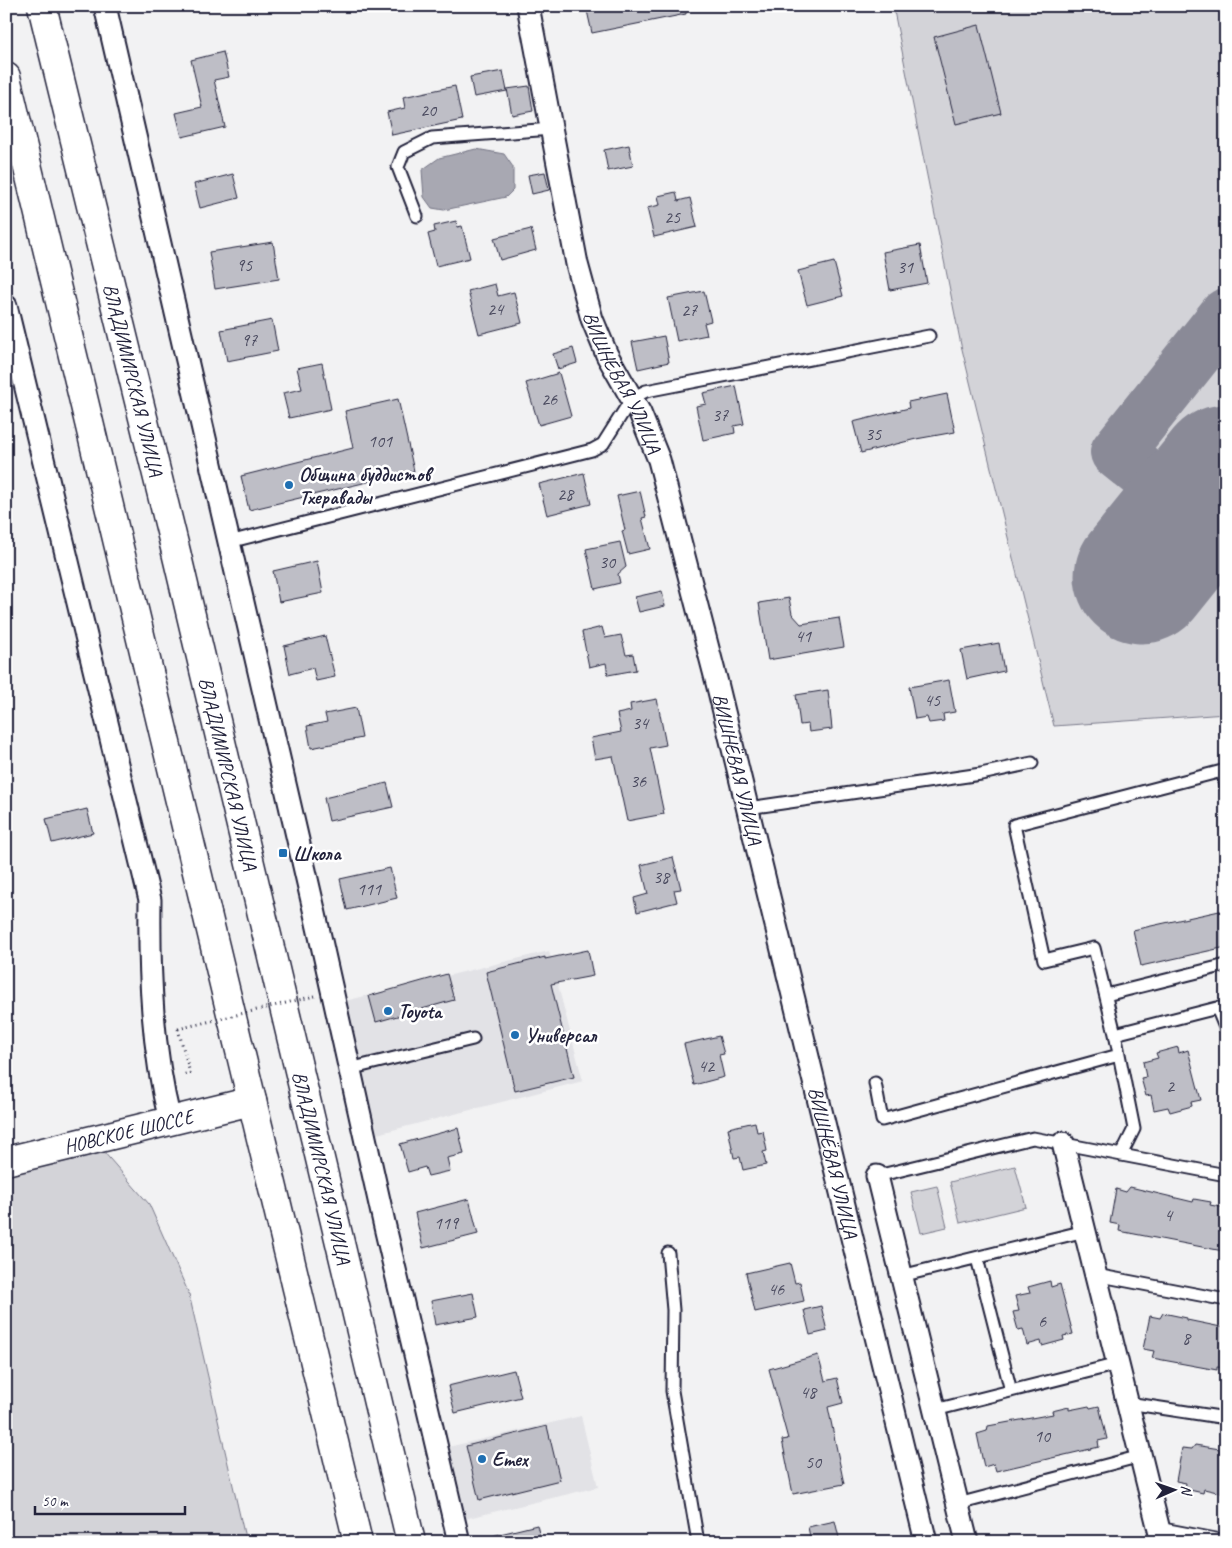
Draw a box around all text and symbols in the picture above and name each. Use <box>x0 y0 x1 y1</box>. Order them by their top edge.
house number: 20 <box>420 99 438 121</box>
house number: 25 <box>664 206 681 228</box>
house number: 95 <box>236 254 253 276</box>
house number: 31 <box>897 256 914 278</box>
street label: ВЛАДИМИРСКАЯ УЛИЦА <box>98 281 169 480</box>
house number: 24 <box>487 298 505 320</box>
house number: 27 <box>681 299 698 321</box>
street label: ВИШНЁВАЯ УЛИЦА <box>578 309 667 458</box>
house number: 97 <box>241 329 258 351</box>
house number: 26 <box>541 388 558 410</box>
house number: 37 <box>712 404 729 426</box>
house number: 35 <box>865 423 882 445</box>
house number: 101 <box>368 430 393 452</box>
place label: Община буддистов Тхеравады <box>299 462 434 510</box>
marker: Община буддистов Тхеравады <box>283 479 295 491</box>
house number: 28 <box>557 483 575 505</box>
house number: 30 <box>599 551 617 573</box>
house number: 41 <box>795 625 812 647</box>
street label: ВЛАДИМИРСКАЯ УЛИЦА <box>193 675 263 874</box>
house number: 45 <box>924 689 941 711</box>
street label: ВИШНЁВАЯ УЛИЦА <box>707 691 768 848</box>
house number: 34 <box>632 712 650 734</box>
house number: 36 <box>630 770 647 792</box>
place label: Школа <box>293 841 342 866</box>
marker: Школа <box>277 847 289 859</box>
house number: 38 <box>653 866 671 888</box>
house number: 111 <box>357 878 382 900</box>
place label: Toyota <box>398 999 443 1024</box>
marker: Toyota <box>382 1005 394 1017</box>
place label: Универсал <box>525 1023 598 1048</box>
marker: Универсал <box>509 1029 521 1041</box>
house number: 42 <box>698 1055 716 1077</box>
street label: ВЛАДИМИРСКАЯ УЛИЦА <box>287 1069 357 1268</box>
house number: 2 <box>1166 1075 1176 1097</box>
street label: ВИШНЁВАЯ УЛИЦА <box>803 1085 864 1242</box>
street label: НОВСКОЕ ШОССЕ <box>61 1103 199 1159</box>
house number: 4 <box>1164 1204 1174 1226</box>
house number: 119 <box>434 1212 460 1234</box>
house number: 46 <box>768 1278 785 1300</box>
house number: 6 <box>1038 1310 1047 1332</box>
house number: 8 <box>1182 1327 1192 1349</box>
house number: 48 <box>800 1381 818 1403</box>
house number: 10 <box>1034 1425 1052 1447</box>
place label: Emex <box>492 1447 530 1472</box>
house number: 50 <box>805 1451 823 1473</box>
marker: Emex <box>476 1453 488 1465</box>
north arrow <box>1150 1466 1200 1516</box>
scale bar <box>35 1483 185 1515</box>
text: N <box>1178 1485 1195 1497</box>
text: 50 m <box>42 1492 69 1511</box>

